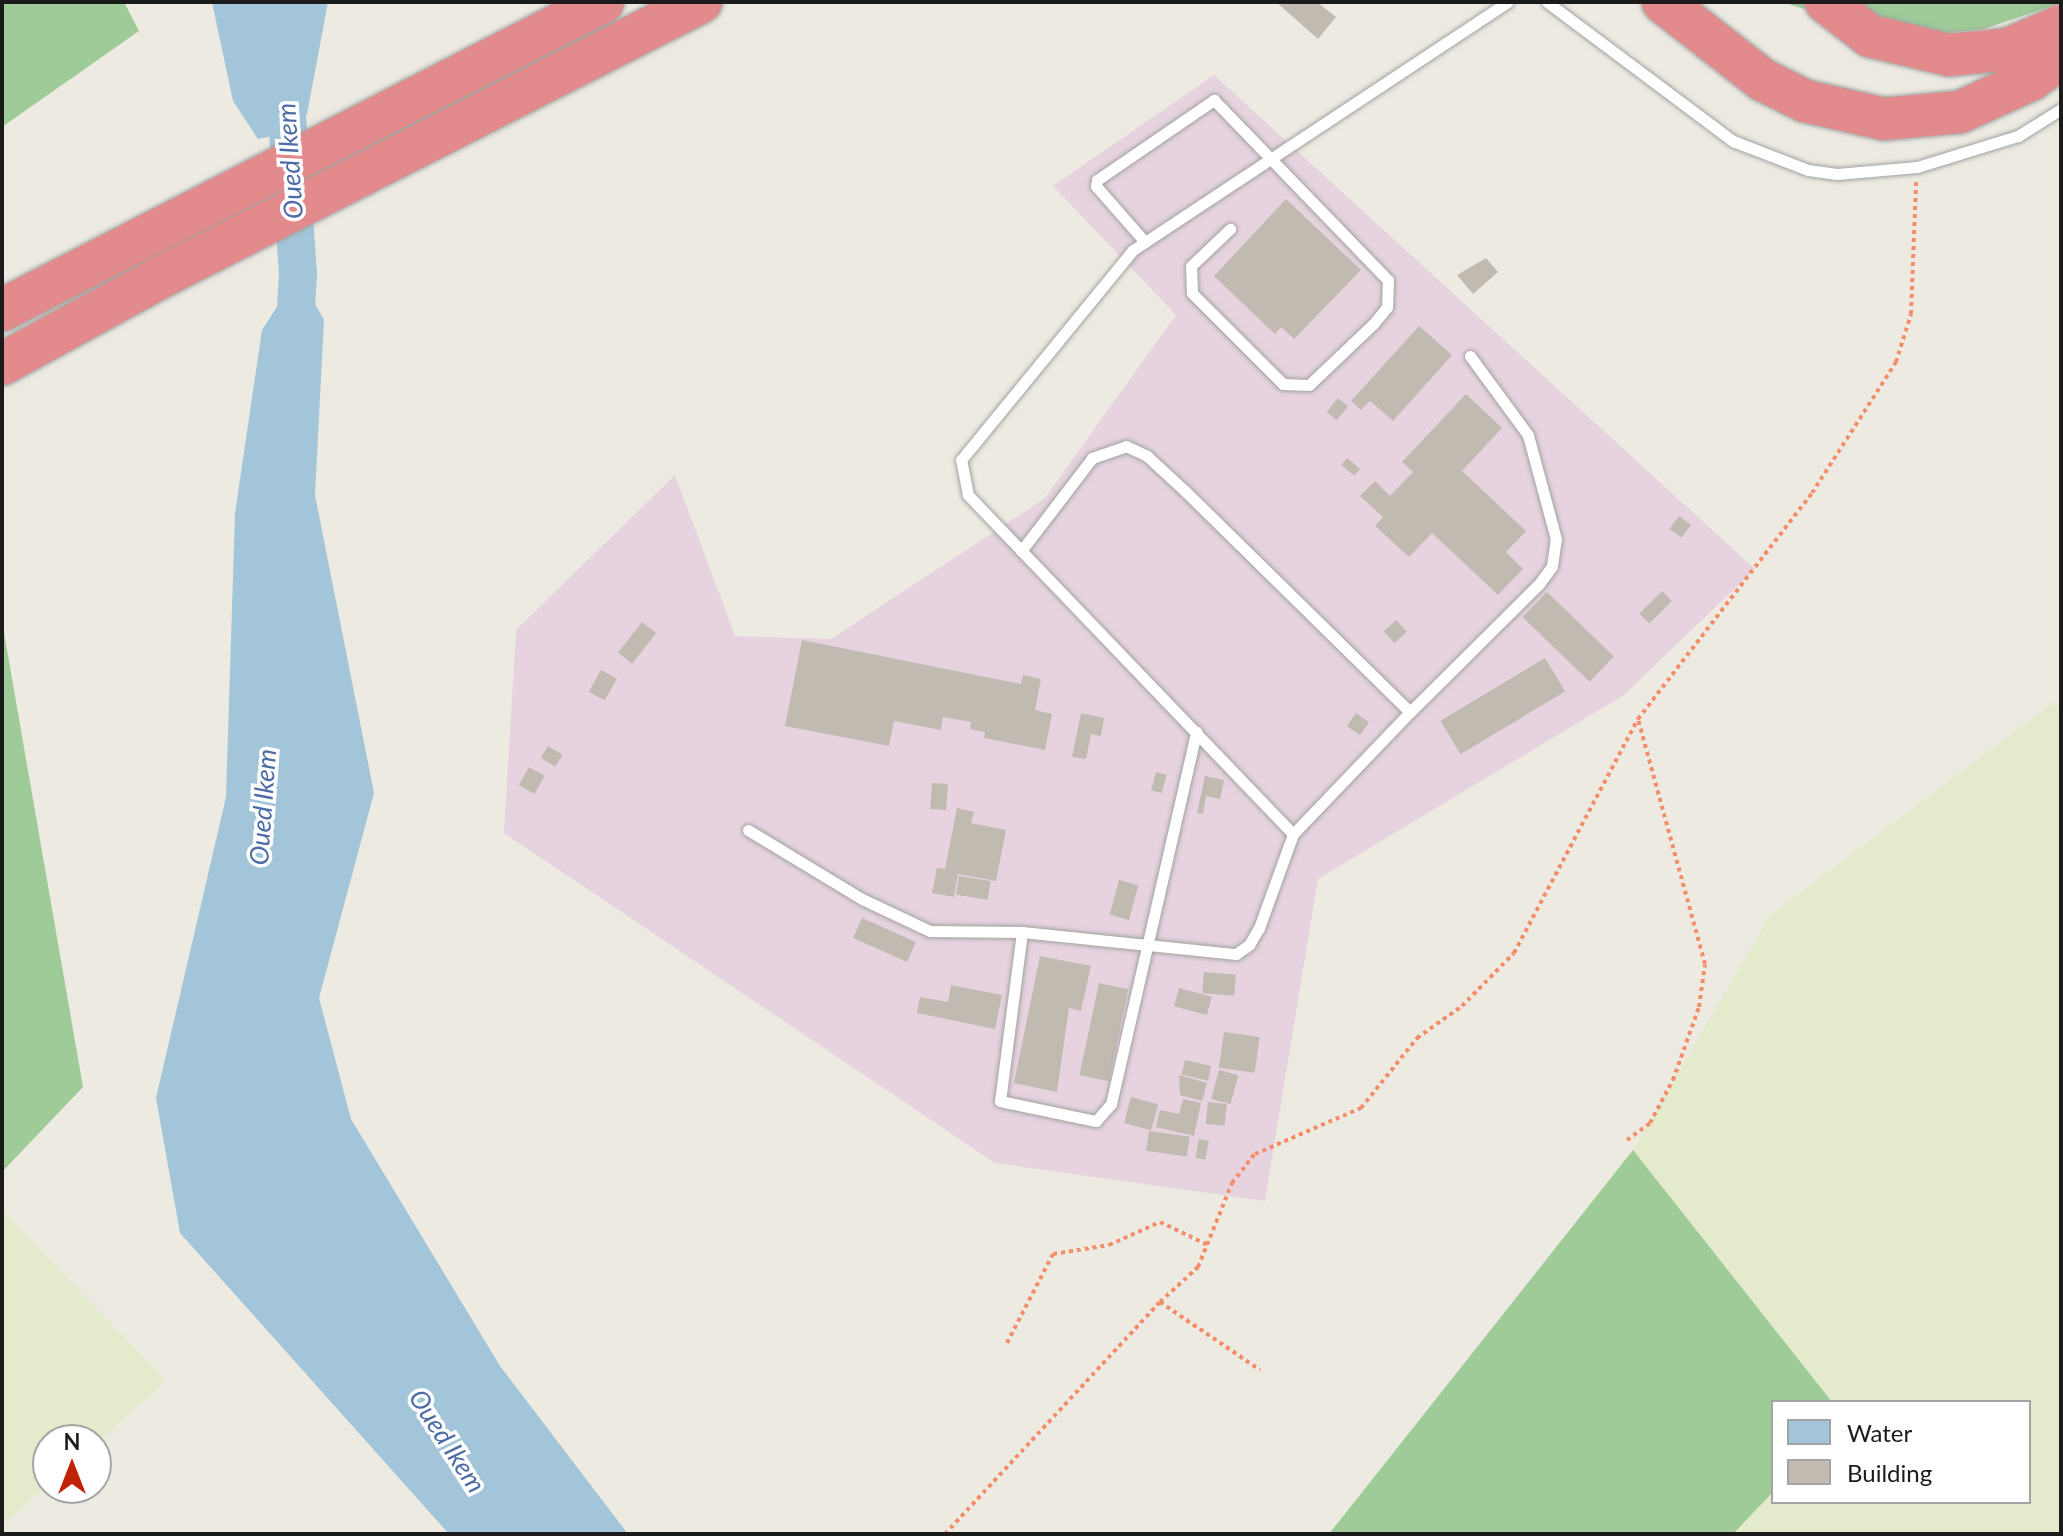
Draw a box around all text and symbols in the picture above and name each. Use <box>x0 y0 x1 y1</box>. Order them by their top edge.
water label: Oued Ikem <box>270 102 310 220</box>
water label: Oued Ikem <box>243 748 283 866</box>
water label: Oued Ikem <box>402 1384 492 1498</box>
legend <box>1771 1400 2031 1504</box>
text: Water <box>1847 1418 1912 1447</box>
north arrow <box>32 1424 112 1504</box>
text: N <box>64 1428 80 1455</box>
text: Building <box>1847 1458 1932 1487</box>

